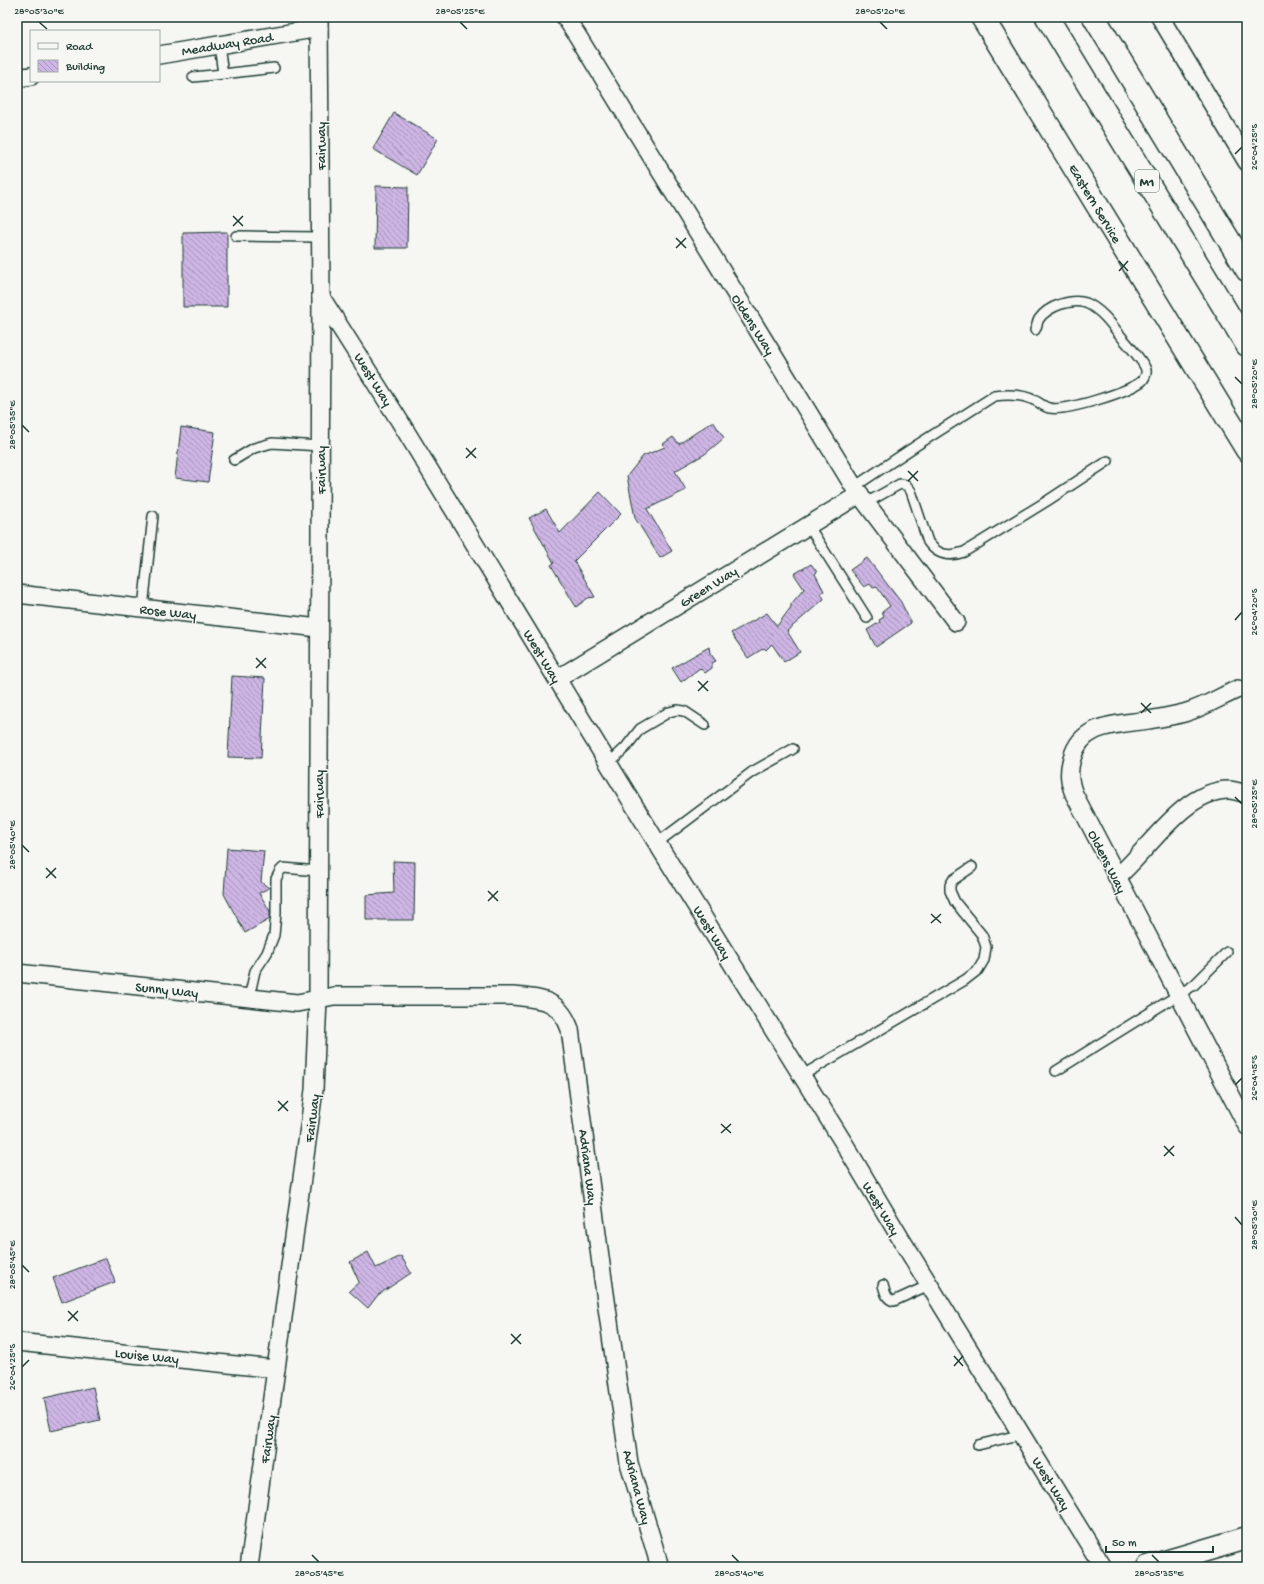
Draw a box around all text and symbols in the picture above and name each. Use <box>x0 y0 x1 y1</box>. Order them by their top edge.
text: 28°05'30"E <box>14 6 65 18</box>
text: 28°05'25"E <box>436 6 485 18</box>
text: 28°05'20"E <box>855 6 905 18</box>
legend <box>30 30 160 82</box>
street label: Meadway Road <box>180 30 276 61</box>
text: Road <box>66 41 93 55</box>
text: Building <box>65 61 105 75</box>
street label: Fairway <box>314 122 331 171</box>
text: 26°04'25"S <box>1249 123 1261 170</box>
street label: Eastern Service <box>1064 162 1125 248</box>
road number: M1 <box>1135 170 1159 192</box>
street label: Oldens Way <box>726 292 777 359</box>
street label: West Way <box>349 350 395 410</box>
text: 28°05'20"E <box>1249 359 1261 409</box>
text: 28°05'35"E <box>7 400 19 450</box>
street label: Fairway <box>314 446 331 495</box>
street label: Green Way <box>677 564 741 612</box>
text: 26°04'20"S <box>1249 588 1261 635</box>
street label: Rose Way <box>139 602 197 625</box>
street label: West Way <box>518 627 564 687</box>
street label: Fairway <box>312 770 329 819</box>
text: 28°05'25"E <box>1249 779 1261 828</box>
text: 28°05'40"E <box>7 820 19 870</box>
street label: Oldens Way <box>1083 828 1129 897</box>
street label: West Way <box>688 903 734 963</box>
street label: Sunny Way <box>134 980 199 1003</box>
text: 26°04'15"S <box>1249 1055 1261 1101</box>
street label: Fairway <box>302 1093 325 1144</box>
street label: Adriana Way <box>573 1128 600 1206</box>
street label: West Way <box>857 1179 903 1239</box>
text: 28°05'30"E <box>1249 1199 1261 1250</box>
text: 28°05'45"E <box>7 1240 19 1289</box>
text: 26°04'25"S <box>7 1343 19 1390</box>
street label: Louise Way <box>114 1346 180 1369</box>
street label: Fairway <box>258 1414 281 1466</box>
street label: Adriana Way <box>617 1448 654 1527</box>
street label: West Way <box>1027 1454 1073 1514</box>
scale bar <box>1106 1528 1213 1554</box>
text: 50 m <box>1112 1537 1137 1551</box>
text: 28°05'45"E <box>295 1568 344 1580</box>
text: 28°05'40"E <box>714 1568 764 1580</box>
text: 28°05'35"E <box>1134 1568 1184 1580</box>

